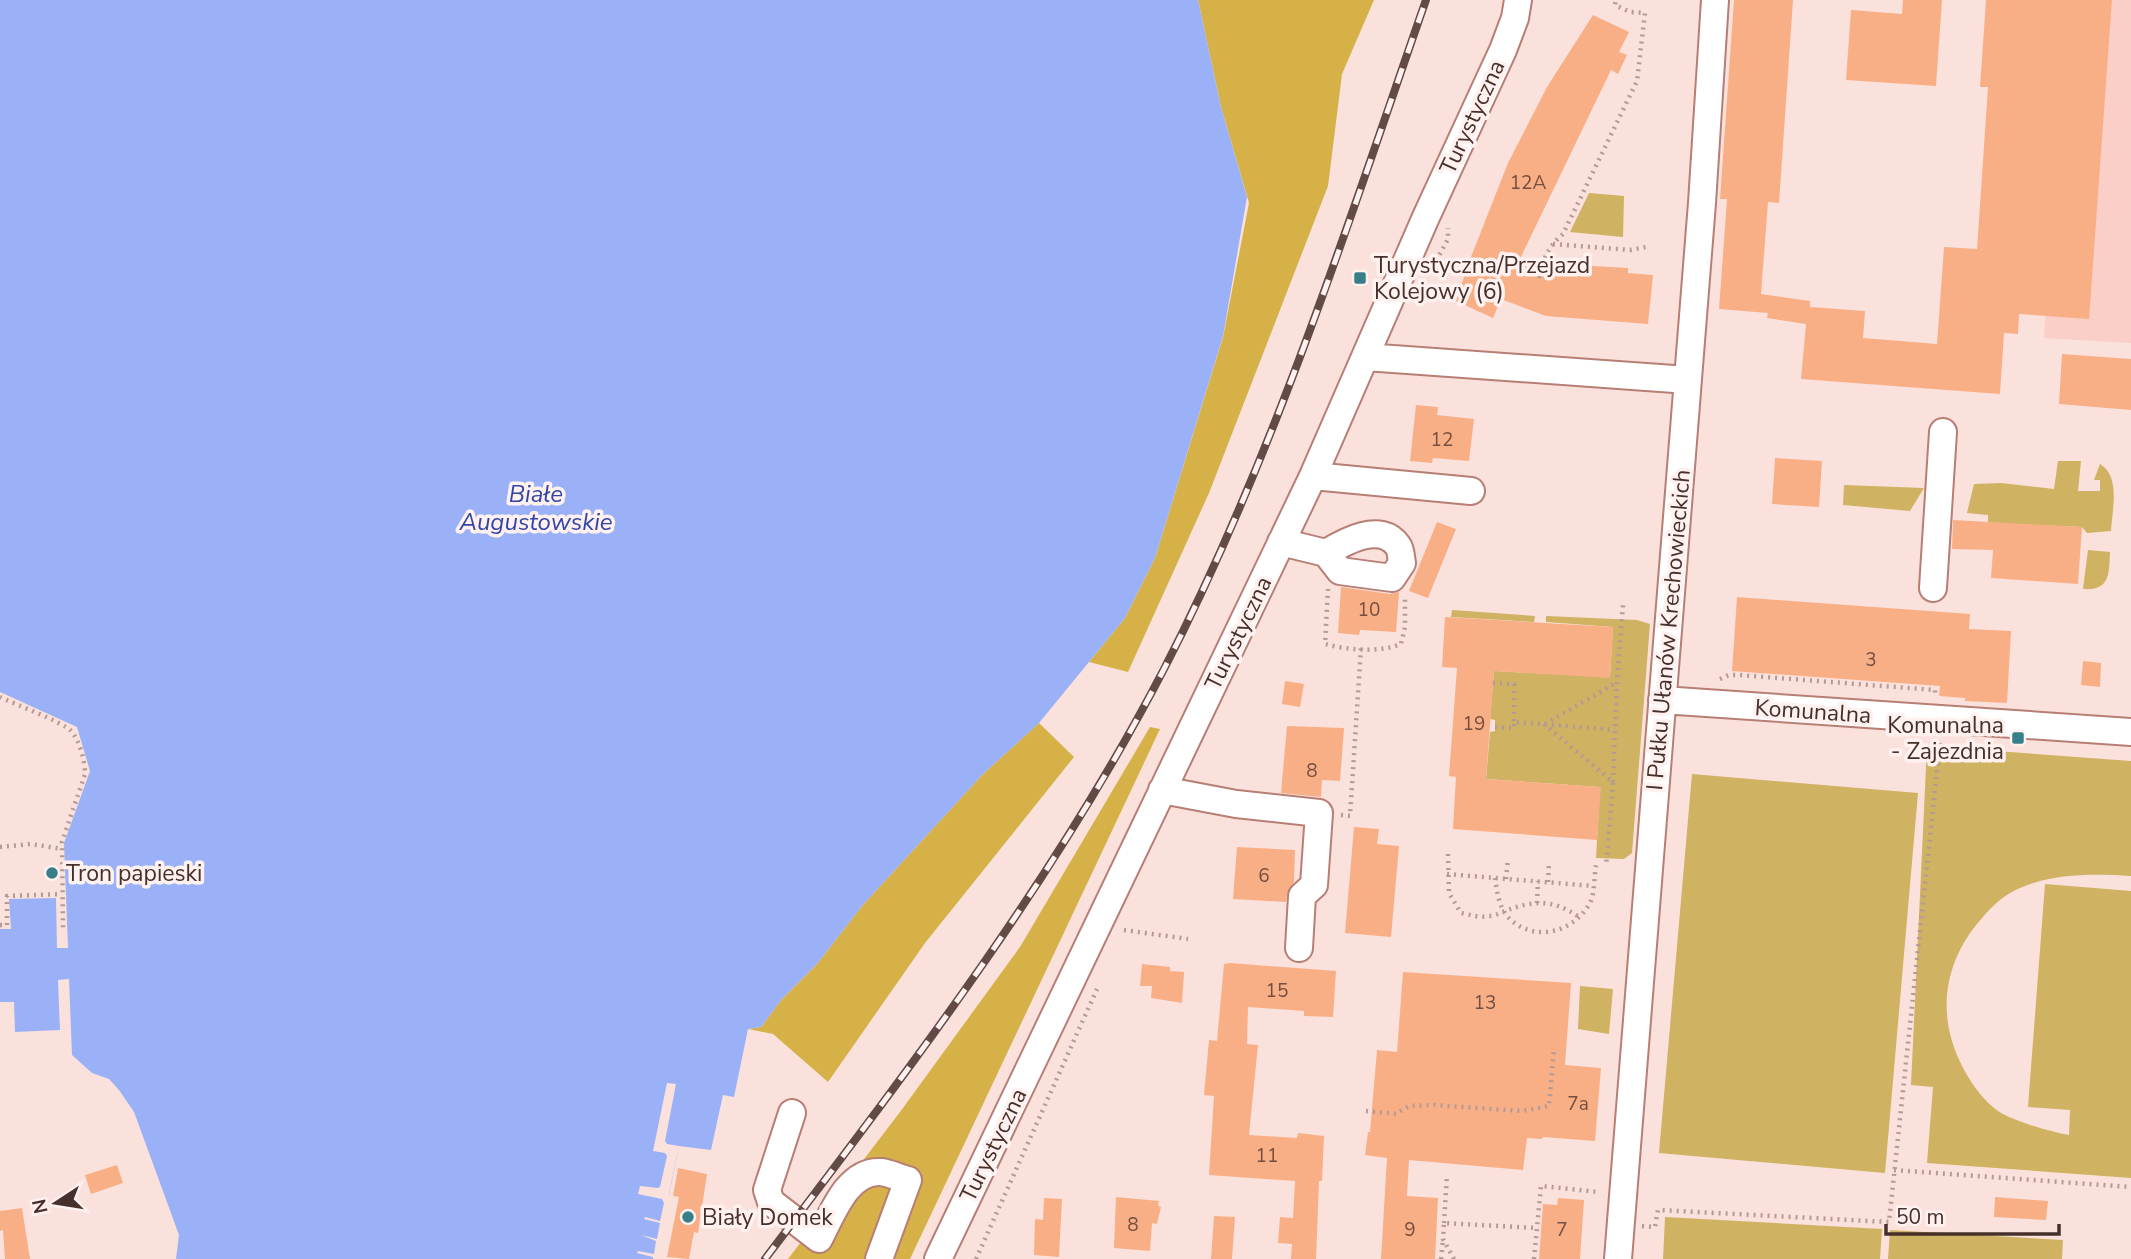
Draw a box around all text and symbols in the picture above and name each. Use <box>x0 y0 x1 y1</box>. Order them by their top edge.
street label: Turystyczna <box>1432 55 1512 179</box>
house number: 12A <box>1510 170 1546 196</box>
place label: Turystyczna/Przejazd Kolejowy (6) <box>1374 250 1590 307</box>
marker: Turystyczna/Przejazd Kolejowy (6) <box>1352 270 1368 286</box>
house number: 12 <box>1431 427 1453 453</box>
street label: I Pułku Ułanów Krechowieckich <box>1639 468 1698 792</box>
water label: Białe Augustowskie <box>458 478 613 538</box>
street label: Turystyczna <box>1198 571 1279 695</box>
house number: 10 <box>1358 597 1380 623</box>
house number: 3 <box>1865 647 1877 673</box>
street label: Komunalna <box>1754 692 1872 731</box>
place label: Komunalna - Zajezdnia <box>1887 710 2004 767</box>
house number: 19 <box>1463 711 1485 737</box>
marker: Komunalna - Zajezdnia <box>2010 730 2026 746</box>
house number: 8 <box>1306 758 1318 784</box>
place label: Tron papieski <box>66 858 202 889</box>
house number: 6 <box>1258 863 1270 889</box>
marker: Tron papieski <box>44 865 60 881</box>
house number: 15 <box>1266 978 1288 1004</box>
house number: 13 <box>1474 990 1496 1016</box>
street label: Turystyczna <box>953 1083 1034 1207</box>
house number: 7a <box>1567 1091 1589 1117</box>
house number: 11 <box>1256 1143 1278 1169</box>
north arrow <box>21 1168 91 1238</box>
scale bar <box>1886 1192 2059 1236</box>
text: N <box>26 1197 55 1216</box>
place label: Biały Domek <box>702 1202 833 1233</box>
text: 50 m <box>1896 1203 1945 1231</box>
marker: Biały Domek <box>680 1209 696 1225</box>
house number: 8 <box>1127 1212 1139 1238</box>
house number: 9 <box>1404 1217 1416 1243</box>
house number: 7 <box>1556 1217 1568 1243</box>

